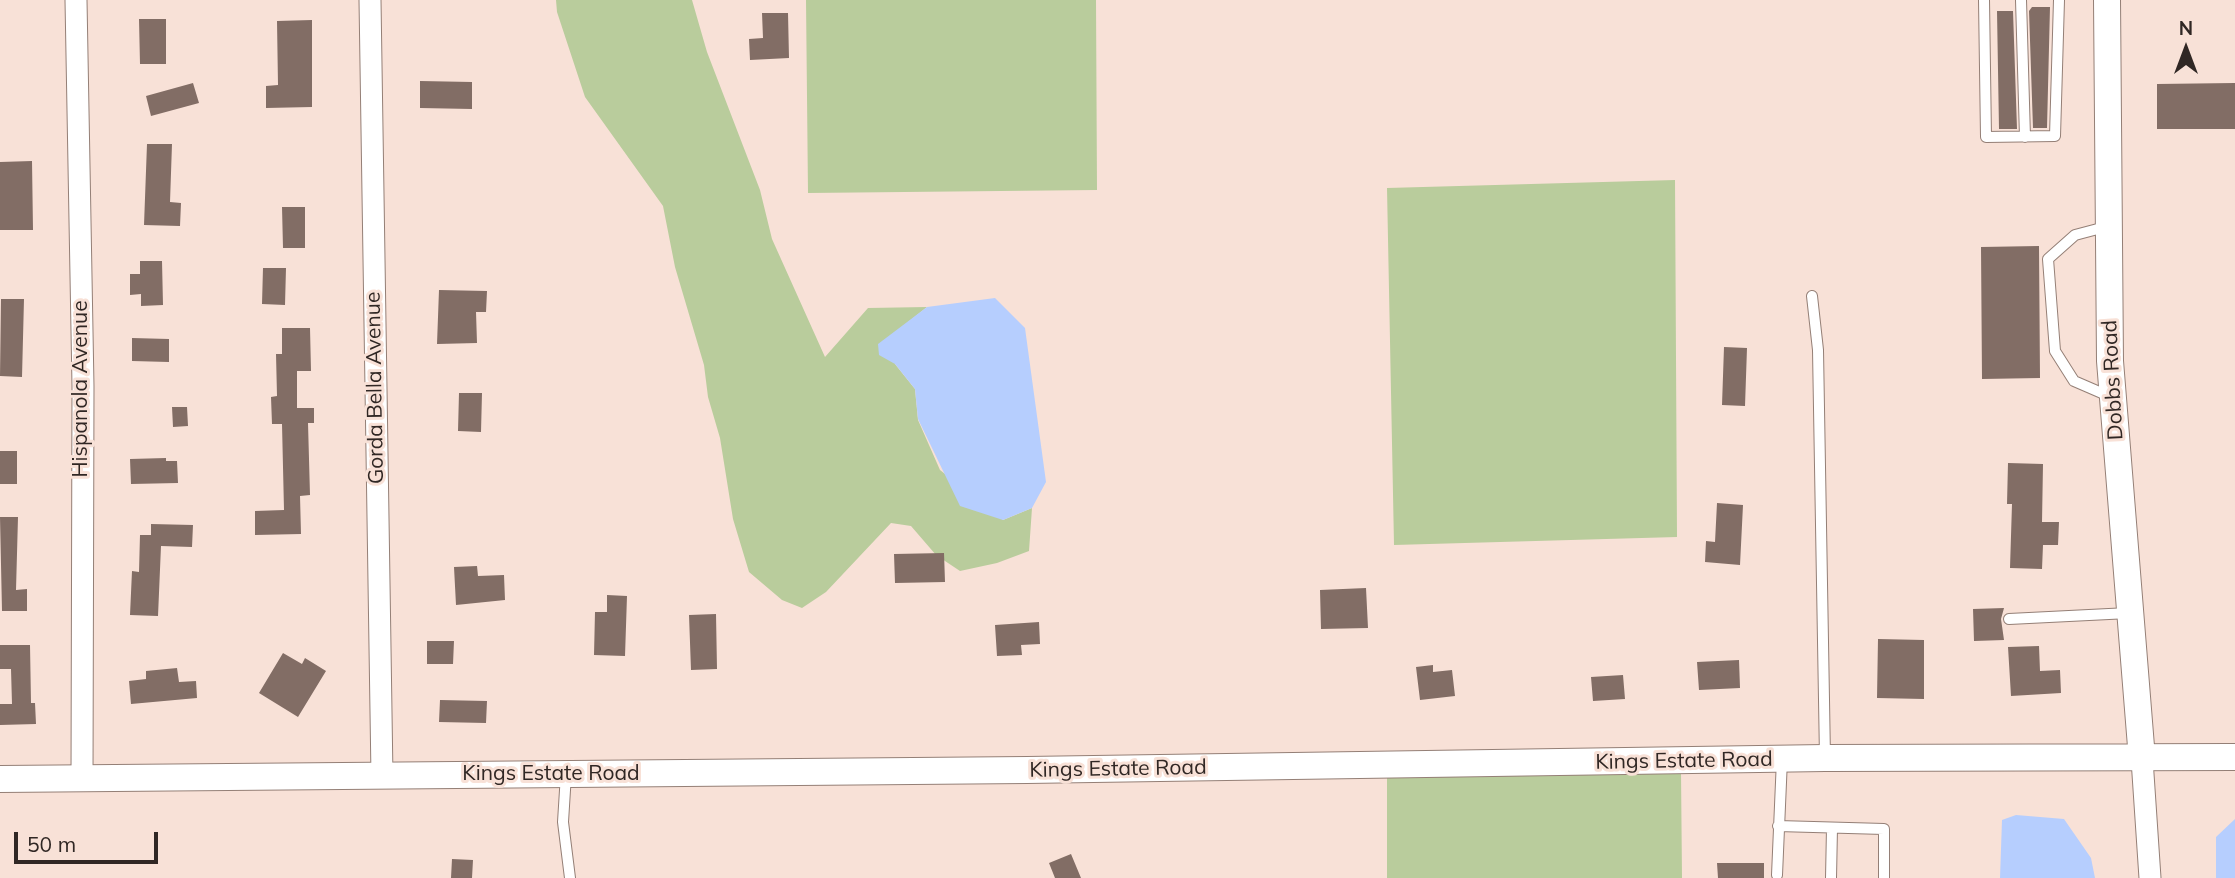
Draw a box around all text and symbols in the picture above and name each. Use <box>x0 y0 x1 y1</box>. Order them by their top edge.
north arrow <box>2151 14 2221 84</box>
text: N <box>2179 16 2193 40</box>
street label: Gorda Bella Avenue <box>361 292 389 484</box>
street label: Hispanola Avenue <box>68 300 94 478</box>
street label: Dobbs Road <box>2097 319 2129 441</box>
street label: Kings Estate Road <box>1595 747 1773 775</box>
street label: Kings Estate Road <box>1029 755 1207 783</box>
street label: Kings Estate Road <box>462 761 640 787</box>
scale bar <box>18 818 161 862</box>
text: 50 m <box>27 831 76 857</box>

